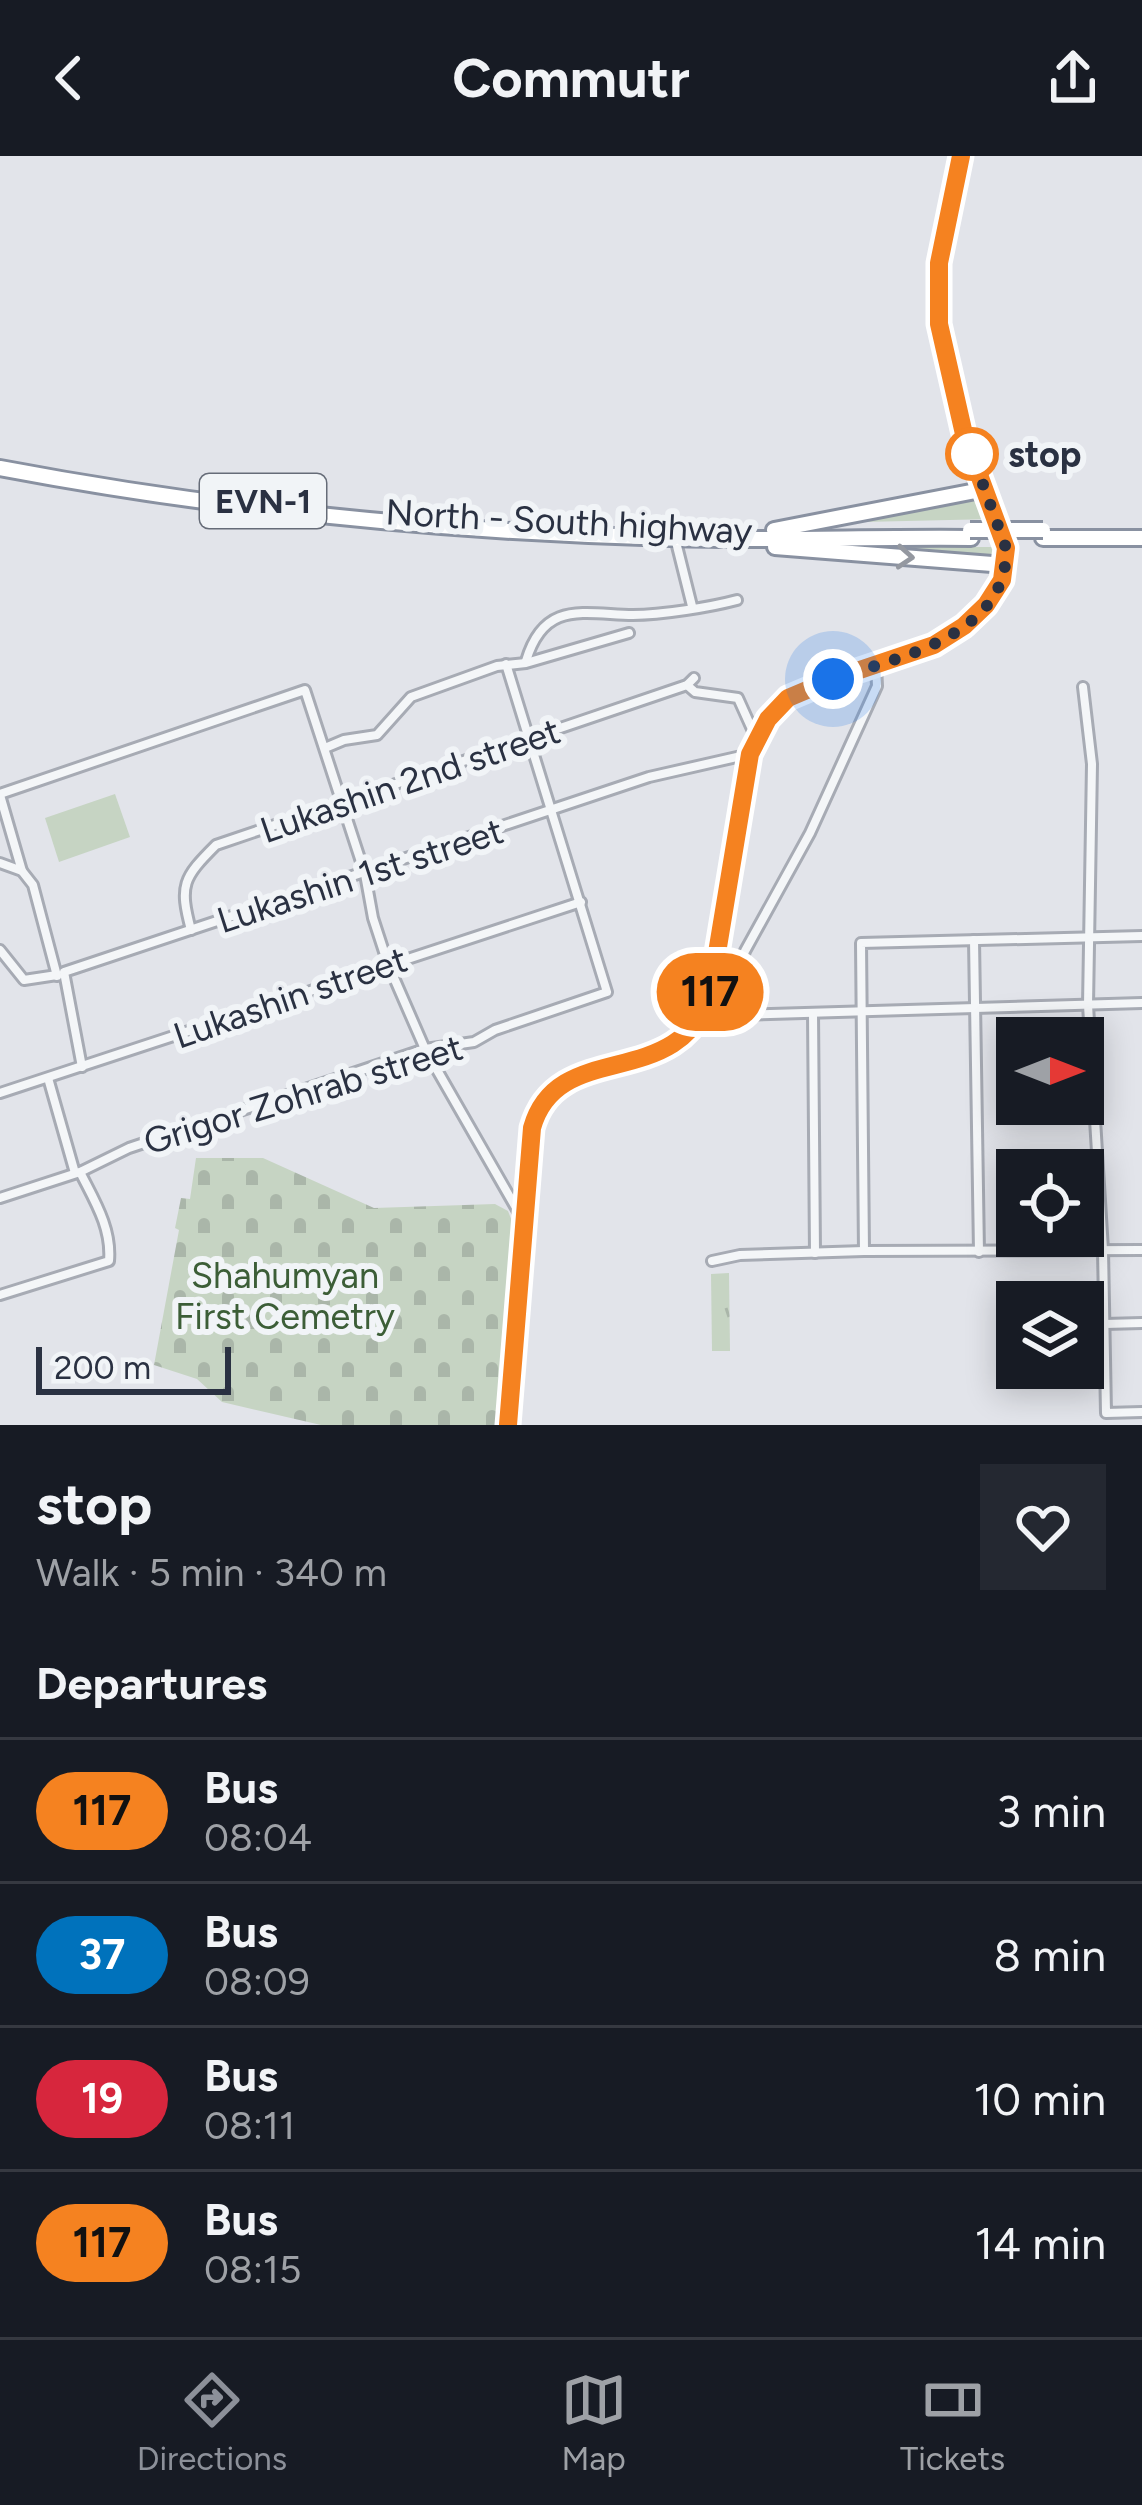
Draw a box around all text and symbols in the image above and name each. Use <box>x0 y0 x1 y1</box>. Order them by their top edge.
icon: back <box>36 45 102 111</box>
icon: share <box>1040 45 1106 111</box>
text: Commutr <box>452 46 690 111</box>
marker: stop <box>947 429 997 479</box>
place label: stop <box>1008 433 1081 476</box>
road number: EVN-1 <box>200 474 326 528</box>
street label: North - South highway <box>384 490 754 553</box>
one-way arrow <box>896 544 915 570</box>
your location <box>803 649 863 709</box>
street label: Lukashin 2nd street <box>255 709 566 852</box>
street label: Lukashin 1st street <box>212 809 509 942</box>
street label: Lukashin street <box>168 937 412 1058</box>
line badge: 117 <box>641 953 779 1031</box>
text: 117 <box>681 966 739 1017</box>
north arrow <box>996 1017 1104 1125</box>
map controls <box>996 1017 1104 1389</box>
street label: Grigor Zohrab street <box>139 1026 468 1163</box>
button: locate <box>996 1149 1104 1257</box>
park label: Shahumyan First Cemetry <box>175 1254 395 1338</box>
button: layers <box>996 1281 1104 1389</box>
scale bar <box>36 1341 231 1394</box>
text: 200 m <box>54 1348 151 1387</box>
button: heart <box>980 1464 1106 1590</box>
text: stop <box>36 1470 152 1538</box>
text: Walk · 5 min · 340 m <box>36 1549 387 1596</box>
text: Departures <box>36 1656 267 1710</box>
text: Bus <box>204 1760 278 1814</box>
text: 3 min <box>997 1784 1106 1838</box>
text: 117 <box>73 1785 131 1836</box>
text: 08:04 <box>204 1814 312 1861</box>
text: Bus <box>204 1904 278 1958</box>
text: 8 min <box>993 1928 1106 1982</box>
text: 37 <box>79 1929 125 1980</box>
text: 08:09 <box>204 1958 310 2005</box>
text: Bus <box>204 2048 278 2102</box>
text: 10 min <box>974 2072 1106 2126</box>
text: 19 <box>81 2073 123 2124</box>
text: 08:11 <box>204 2102 295 2149</box>
text: Bus <box>204 2192 278 2246</box>
text: 14 min <box>975 2216 1106 2270</box>
text: 117 <box>73 2217 131 2268</box>
text: 08:15 <box>204 2246 301 2293</box>
tab: Directions <box>137 2367 287 2478</box>
tab: Map <box>561 2367 627 2478</box>
tab: Tickets <box>900 2367 1005 2478</box>

